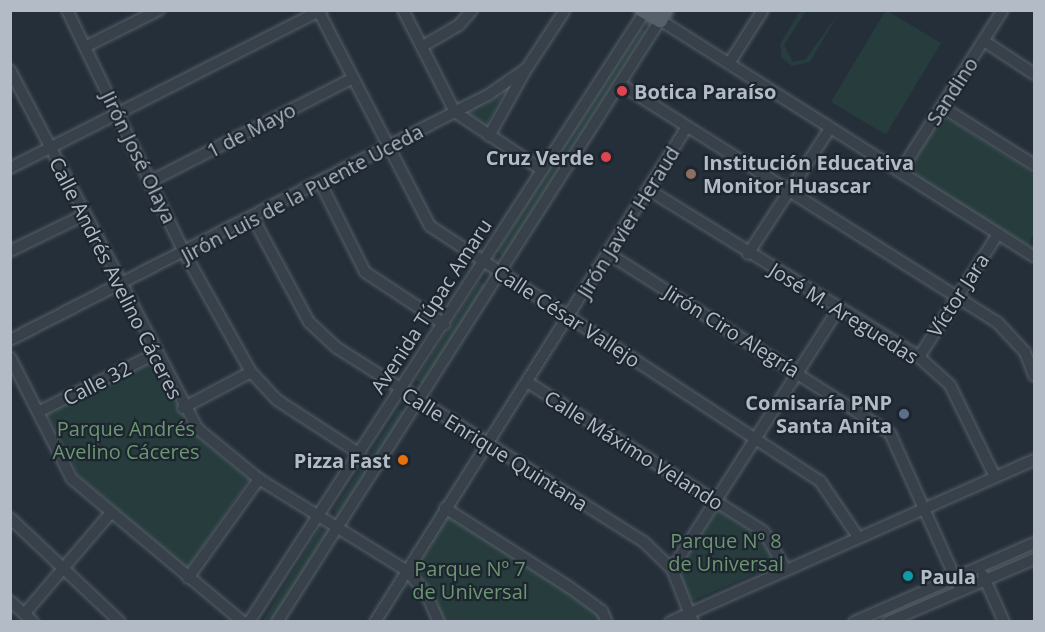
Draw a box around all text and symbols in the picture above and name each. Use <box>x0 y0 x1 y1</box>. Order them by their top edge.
street label: Sandino <box>921 53 983 129</box>
place label: Botica Paraíso <box>634 79 776 103</box>
marker: Botica Paraíso <box>615 84 629 98</box>
street label: Jirón José Olaya <box>97 87 181 227</box>
street label: 1 de Mayo <box>203 97 299 163</box>
street label: Jirón Luis de la Puente Uceda <box>177 119 427 267</box>
street label: Jirón Javier Heraud <box>572 142 684 302</box>
place label: Cruz Verde <box>486 145 594 169</box>
marker: Cruz Verde <box>599 150 613 164</box>
place label: Institución Educativa Monitor Huascar <box>703 150 914 197</box>
street label: Calle Andrés Avelino Cáceres <box>44 153 188 403</box>
marker: Institución Educativa Monitor Huascar <box>684 167 698 181</box>
street label: Avenida Túpac Amaru <box>365 214 497 398</box>
street label: Víctor Jara <box>922 249 994 341</box>
street label: José M. Areguedas <box>765 257 923 369</box>
street label: Calle César Vallejo <box>489 260 645 372</box>
street label: Jirón Ciro Alegría <box>660 280 804 382</box>
street label: Calle 32 <box>59 356 135 410</box>
street label: Calle Enrique Quintana <box>398 382 592 516</box>
street label: Calle Máximo Velando <box>540 385 728 515</box>
place label: Comisaría PNP Santa Anita <box>745 390 892 437</box>
marker: Comisaría PNP Santa Anita <box>897 407 911 421</box>
park label: Parque Andrés Avelino Cáceres <box>53 416 199 463</box>
place label: Pizza Fast <box>294 448 391 472</box>
marker: Pizza Fast <box>396 453 410 467</box>
park label: Parque Nº 8 de Universal <box>668 529 784 576</box>
park label: Parque Nº 7 de Universal <box>412 556 528 603</box>
place label: Paula <box>920 564 976 588</box>
marker: Paula <box>901 569 915 583</box>

